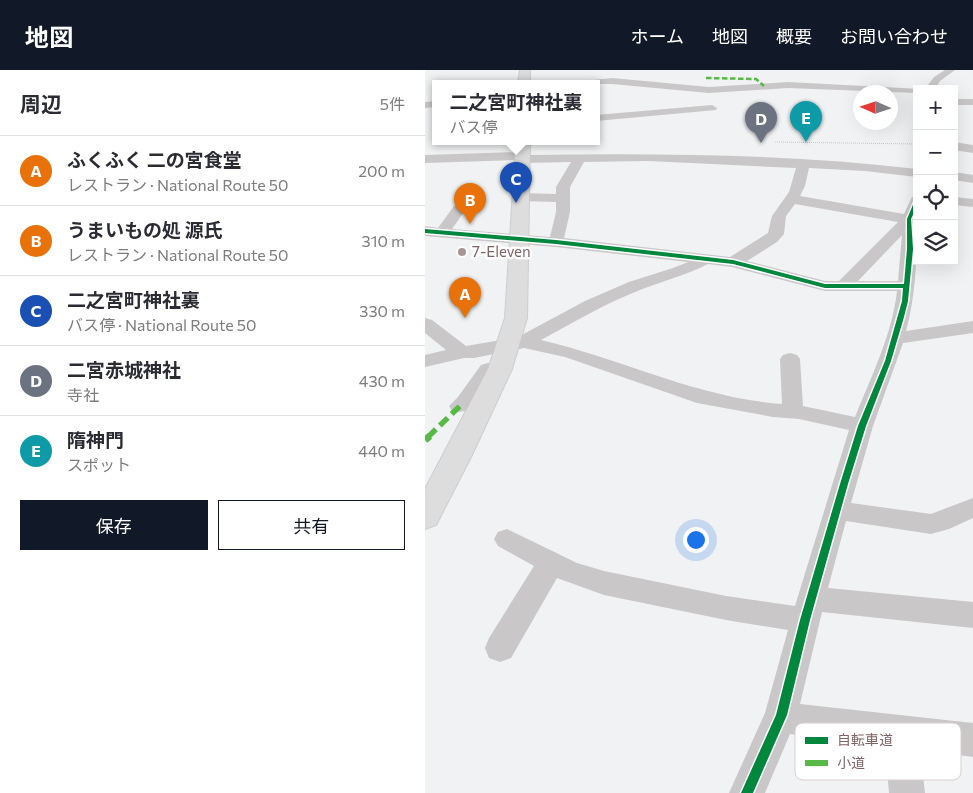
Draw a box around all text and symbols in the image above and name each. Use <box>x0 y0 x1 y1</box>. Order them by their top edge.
text: 地図 <box>25 22 73 51</box>
text: ホーム <box>631 25 684 47</box>
text: 地図 <box>712 25 748 47</box>
text: 概要 <box>776 25 812 47</box>
text: お問い合わせ <box>840 25 948 47</box>
popup <box>432 80 600 145</box>
north arrow <box>853 85 898 130</box>
map controls <box>913 85 958 265</box>
button: + <box>913 85 958 130</box>
text: 二之宮町神社裏 <box>449 90 583 113</box>
text: 周辺 <box>20 91 62 116</box>
text: 5件 <box>380 94 405 113</box>
pin: E <box>790 101 822 142</box>
pin: D <box>745 102 777 143</box>
text: バス停 <box>449 117 498 136</box>
button: − <box>913 130 958 175</box>
text: ふくふく 二の宮食堂 <box>67 148 242 171</box>
text: A <box>30 161 42 180</box>
text: 200 m <box>358 161 405 180</box>
pin: C <box>500 162 532 203</box>
text: レストラン · National Route 50 <box>67 175 289 194</box>
button: locate <box>913 175 958 220</box>
pin: B <box>454 183 486 224</box>
text: うまいもの処 源氏 <box>67 218 223 241</box>
button: layers <box>913 220 958 265</box>
text: B <box>31 231 41 250</box>
text: 310 m <box>362 231 405 250</box>
place label: 7-Eleven <box>472 242 531 260</box>
text: レストラン · National Route 50 <box>67 245 289 264</box>
marker: 7-Eleven <box>456 246 468 258</box>
pin: A <box>449 277 481 318</box>
text: 二之宮町神社裏 <box>67 288 200 311</box>
text: C <box>31 301 41 320</box>
text: 330 m <box>359 301 405 320</box>
text: バス停 · National Route 50 <box>67 315 257 334</box>
text: 二宮赤城神社 <box>67 358 181 381</box>
text: D <box>30 371 42 390</box>
text: 430 m <box>359 371 405 390</box>
text: 寺社 <box>67 385 99 404</box>
text: 隋神門 <box>67 428 124 451</box>
text: E <box>31 441 41 460</box>
text: 440 m <box>358 441 405 460</box>
text: スポット <box>67 455 131 474</box>
button: 保存 <box>20 500 208 550</box>
button: 共有 <box>218 500 405 550</box>
your location <box>683 527 709 553</box>
legend <box>795 723 961 780</box>
text: 自転車道 <box>837 731 893 748</box>
text: 小道 <box>837 754 865 771</box>

